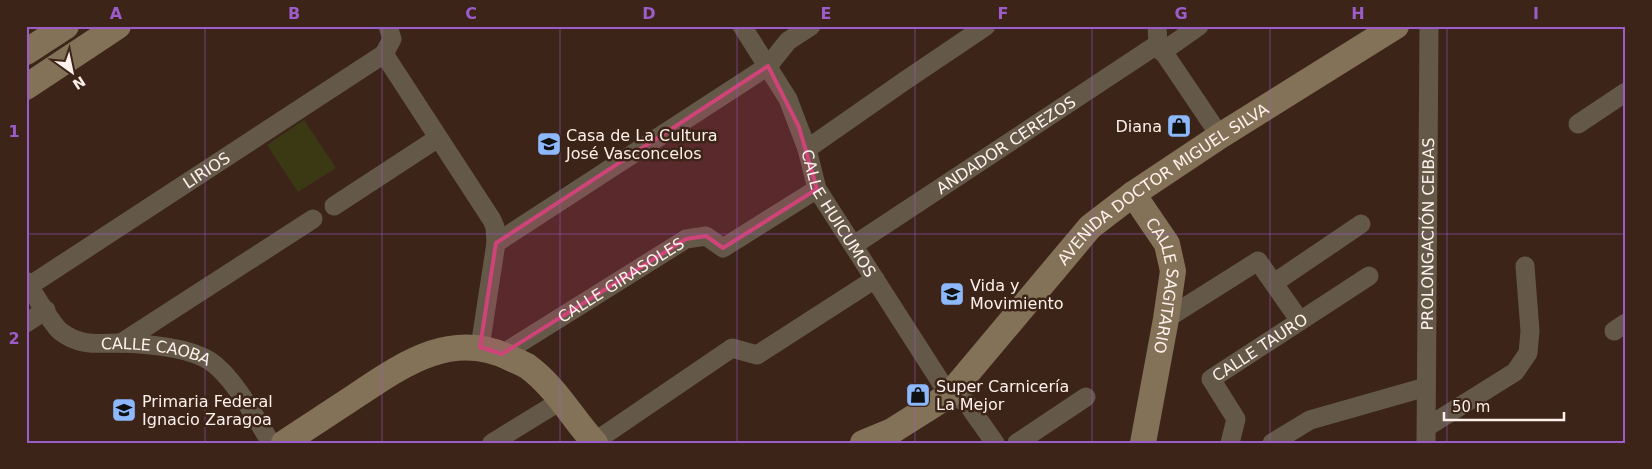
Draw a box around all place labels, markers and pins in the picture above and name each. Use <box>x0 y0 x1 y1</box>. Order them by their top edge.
shop icon: Diana <box>1166 113 1192 139</box>
place label: Diana <box>1115 117 1162 136</box>
place label: Casa de La Cultura José Vasconcelos <box>565 126 718 163</box>
school or university icon: Casa de La Cultura José Vasconcelos <box>536 131 562 157</box>
place label: Vida y Movimiento <box>970 276 1064 313</box>
school or university icon: Vida y Movimiento <box>939 281 965 307</box>
place label: Super Carnicería La Mejor <box>936 377 1069 414</box>
shop icon: Super Carnicería La Mejor <box>905 382 931 408</box>
place label: Primaria Federal Ignacio Zaragoa <box>142 392 273 429</box>
school or university icon: Primaria Federal Ignacio Zaragoa <box>111 397 137 423</box>

